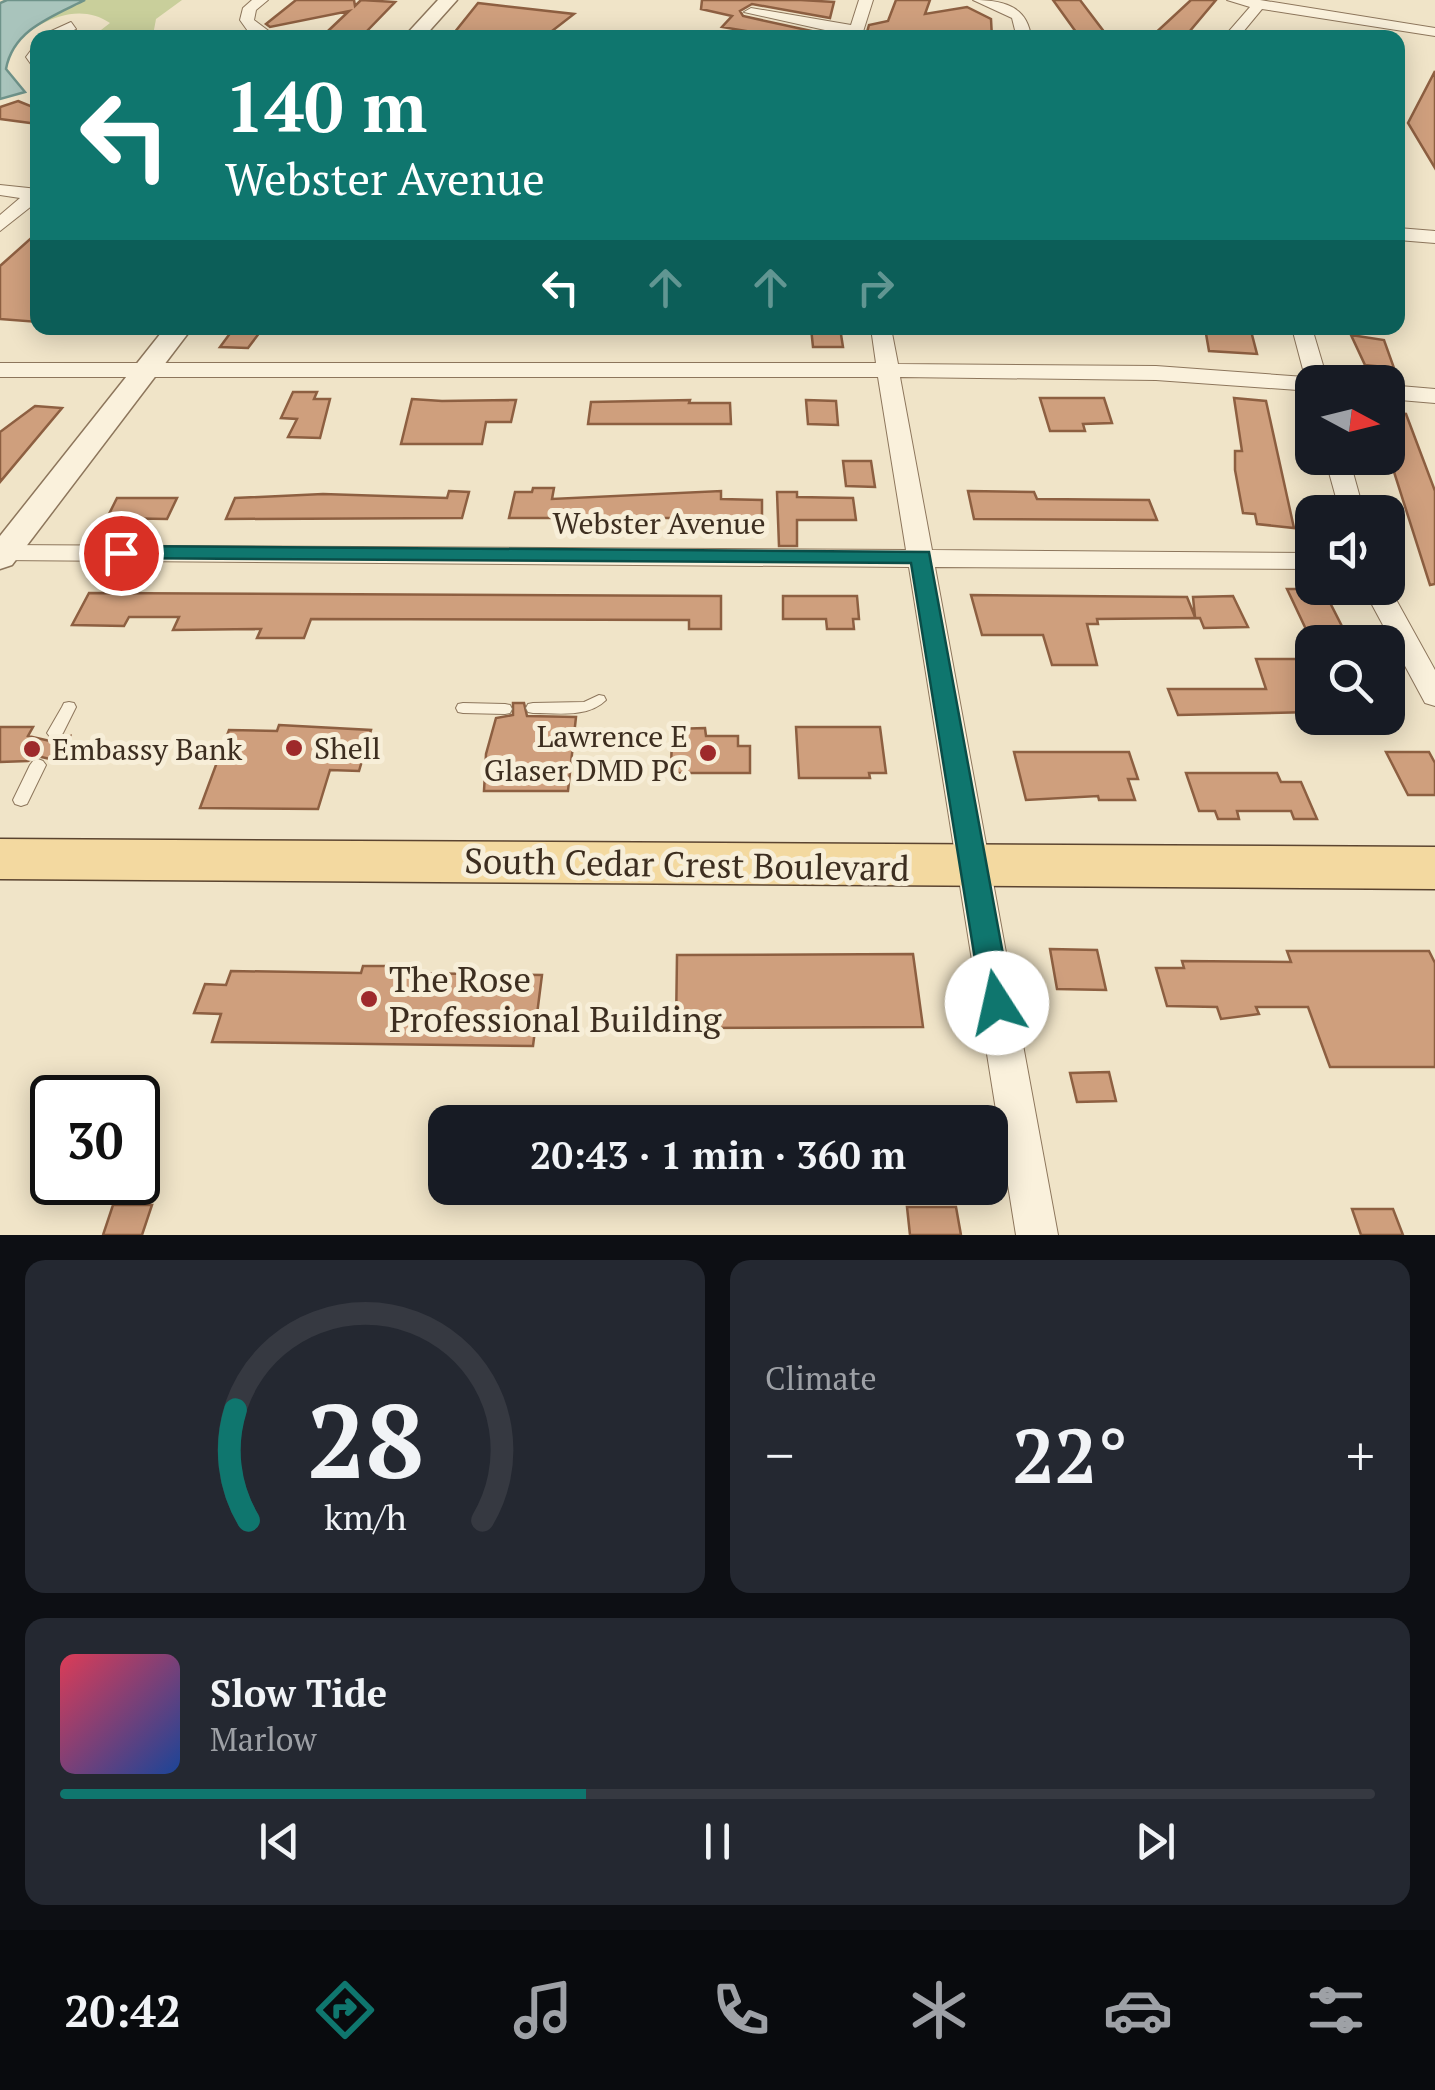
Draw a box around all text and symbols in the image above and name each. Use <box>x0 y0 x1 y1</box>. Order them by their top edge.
text: 140 m <box>225 59 427 152</box>
icon: left <box>60 70 190 200</box>
text: Webster Avenue <box>225 148 545 208</box>
icon: left <box>533 260 588 315</box>
icon: ahead <box>638 260 693 315</box>
icon: ahead <box>743 260 798 315</box>
icon: right <box>848 260 903 315</box>
north arrow <box>1295 365 1405 475</box>
map controls <box>1295 365 1405 735</box>
button: sound <box>1295 495 1405 605</box>
street label: Webster Avenue <box>552 503 766 543</box>
pin <box>79 511 164 596</box>
icon: arrive <box>94 526 149 581</box>
button: search <box>1295 625 1405 735</box>
place label: Lawrence E Glaser DMD PC <box>484 716 688 790</box>
place label: Shell <box>314 728 381 768</box>
place label: Embassy Bank <box>52 729 243 769</box>
marker: Shell <box>283 737 305 759</box>
marker: Embassy Bank <box>21 738 43 760</box>
marker: Lawrence E Glaser DMD PC <box>697 742 719 764</box>
street label: South Cedar Crest Boulevard <box>464 837 910 891</box>
position arrow <box>945 951 1049 1055</box>
place label: The Rose Professional Building <box>389 956 722 1042</box>
marker: The Rose Professional Building <box>358 988 380 1010</box>
speed limit sign: 30 <box>30 1075 160 1205</box>
text: 20:43 · 1 min · 360 m <box>530 1130 906 1180</box>
text: Climate <box>765 1357 877 1399</box>
text: 28 <box>306 1370 424 1508</box>
text: 22° <box>1012 1405 1128 1504</box>
text: − <box>765 1418 794 1491</box>
text: + <box>1346 1418 1375 1491</box>
text: km/h <box>324 1493 406 1540</box>
text: Slow Tide <box>210 1668 387 1718</box>
text: Marlow <box>210 1718 316 1760</box>
icon: previous <box>252 1814 307 1869</box>
icon: pause <box>690 1814 745 1869</box>
icon: next <box>1128 1814 1183 1869</box>
icon: directions <box>310 1975 380 2045</box>
icon: music <box>508 1975 578 2045</box>
icon: phone <box>706 1975 776 2045</box>
icon: climate <box>904 1975 974 2045</box>
icon: car <box>1103 1975 1173 2045</box>
icon: filters <box>1301 1975 1371 2045</box>
text: 20:42 <box>64 1980 181 2040</box>

